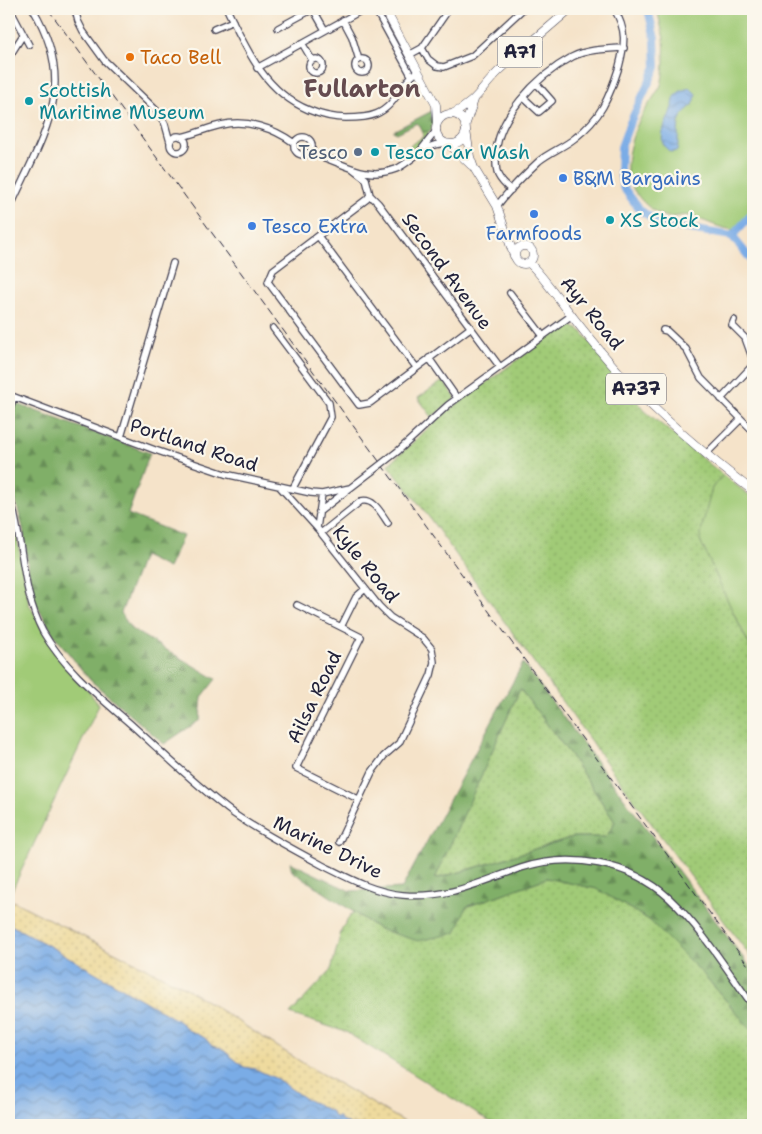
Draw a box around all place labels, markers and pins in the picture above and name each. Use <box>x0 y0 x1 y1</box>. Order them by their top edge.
place label: Taco Bell <box>140 45 222 70</box>
marker: Taco Bell <box>124 51 136 63</box>
place label: Scottish Maritime Museum <box>39 78 205 125</box>
marker: Scottish Maritime Museum <box>23 95 35 107</box>
place label: Tesco <box>298 140 348 165</box>
place label: Tesco Car Wash <box>385 140 530 165</box>
marker: Tesco <box>352 146 364 158</box>
marker: Tesco Car Wash <box>369 146 381 158</box>
place label: B&M Bargains <box>573 166 701 191</box>
marker: B&M Bargains <box>557 172 569 184</box>
marker: Farmfoods <box>528 208 540 220</box>
place label: XS Stock <box>620 208 699 233</box>
place label: Tesco Extra <box>262 214 368 239</box>
marker: XS Stock <box>604 214 616 226</box>
marker: Tesco Extra <box>246 220 258 232</box>
place label: Farmfoods <box>486 221 582 246</box>

